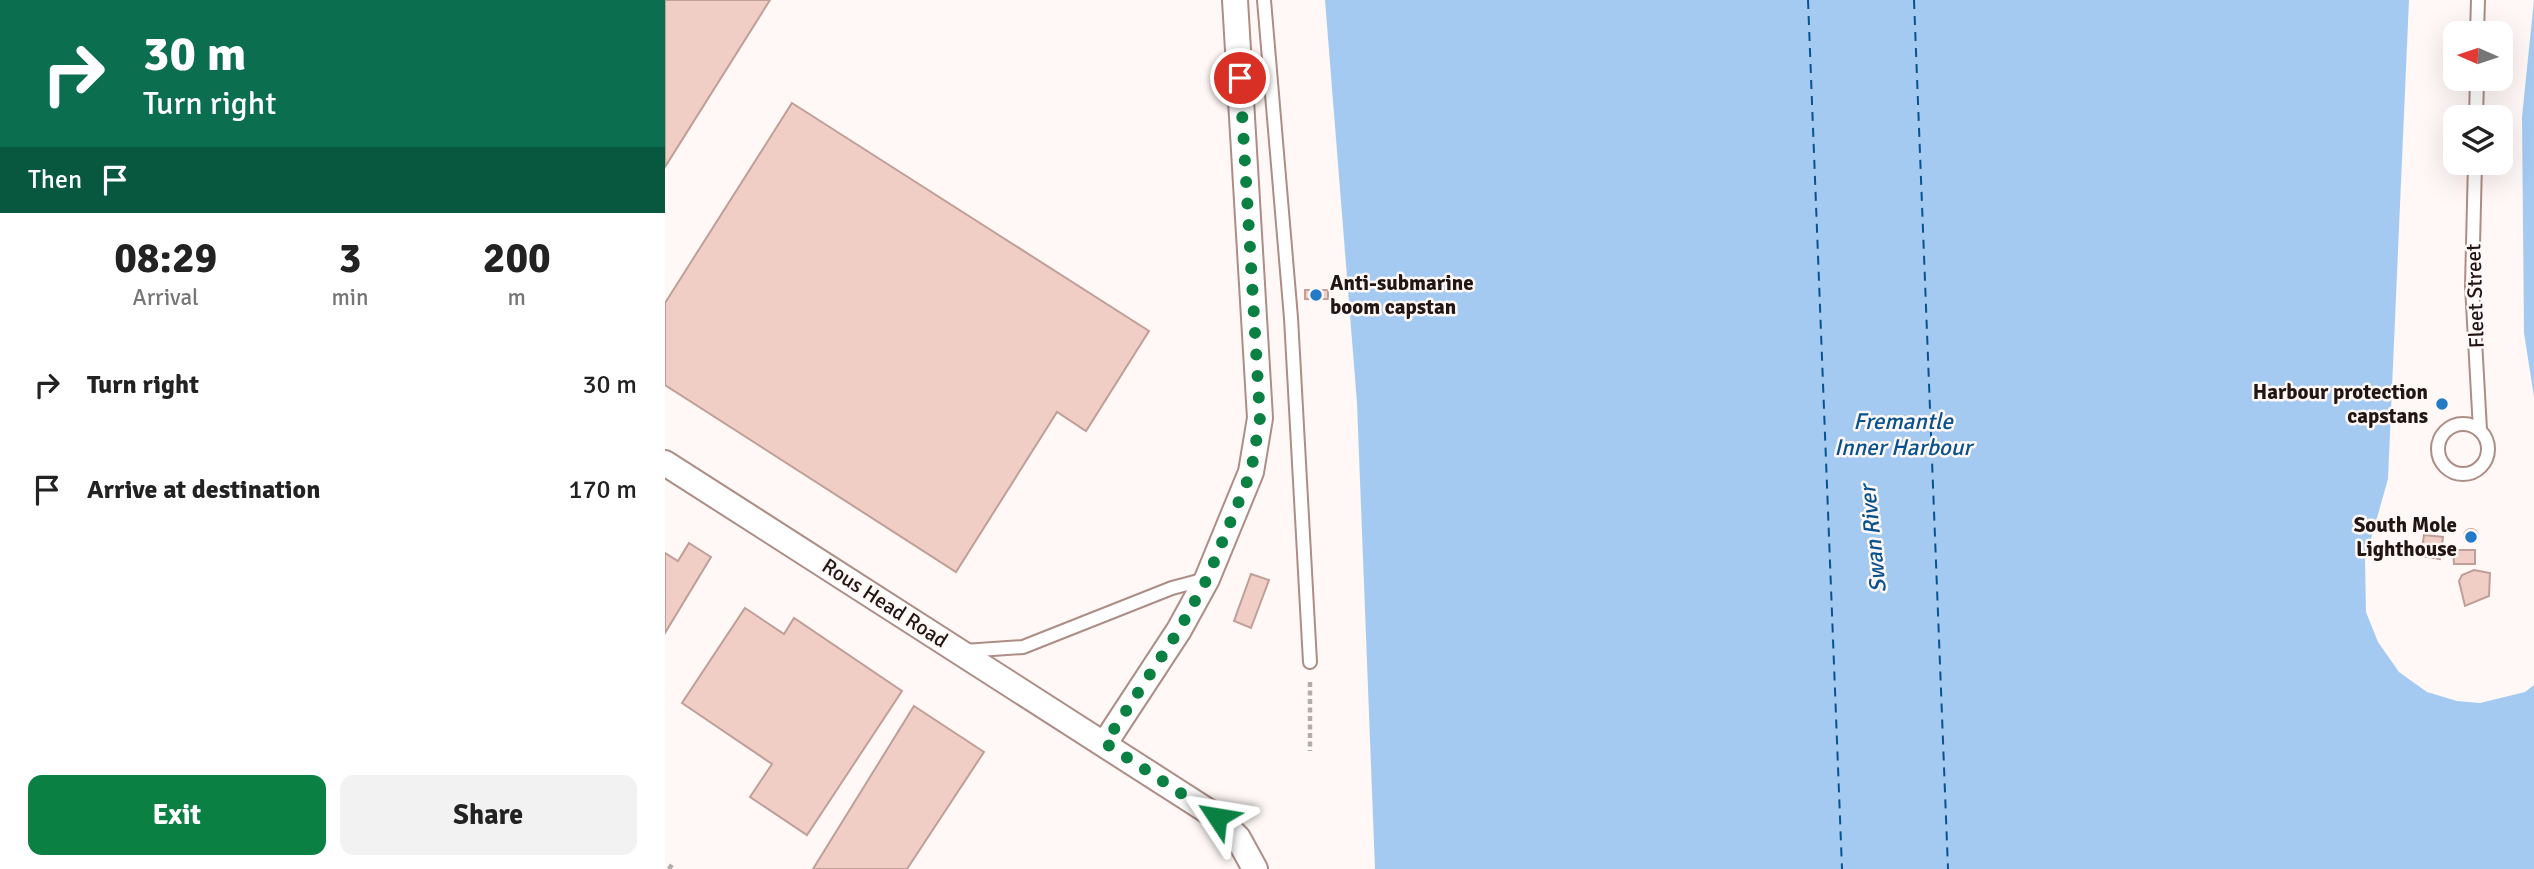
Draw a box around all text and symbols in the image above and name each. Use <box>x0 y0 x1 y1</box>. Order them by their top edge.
north arrow <box>2443 21 2513 91</box>
map controls <box>2443 21 2513 175</box>
text: 30 m <box>143 24 246 84</box>
icon: right <box>28 28 119 119</box>
pin <box>1210 48 1270 108</box>
icon: arrive <box>1221 59 1259 97</box>
text: Turn right <box>143 84 276 123</box>
button: layers <box>2443 105 2513 175</box>
icon: arrive <box>96 161 134 199</box>
text: Then <box>28 164 82 196</box>
text: 08:29 <box>114 233 217 284</box>
text: 3 <box>339 233 361 284</box>
text: 200 <box>483 233 551 284</box>
street label: Fleet Street <box>2460 243 2490 349</box>
place label: Anti-submarine boom capstan <box>1330 270 1474 320</box>
text: Arrival <box>133 283 199 312</box>
text: min <box>331 283 369 312</box>
text: m <box>508 283 526 312</box>
marker: Anti-submarine boom capstan <box>1308 287 1324 303</box>
icon: right <box>28 366 66 404</box>
text: Turn right <box>87 369 199 401</box>
text: 30 m <box>582 369 637 401</box>
place label: Harbour protection capstans <box>2253 379 2428 429</box>
marker: Harbour protection capstans <box>2434 396 2450 412</box>
water label: Fremantle Inner Harbour <box>1834 407 1975 462</box>
icon: arrive <box>28 471 66 509</box>
text: Arrive at destination <box>87 474 320 506</box>
text: 170 m <box>568 474 637 506</box>
water label: Swan River <box>1853 480 1893 594</box>
place label: South Mole Lighthouse <box>2354 512 2457 562</box>
marker: South Mole Lighthouse <box>2463 529 2479 545</box>
street label: Rous Head Road <box>817 553 953 653</box>
button: Exit <box>28 775 326 855</box>
button: Share <box>340 775 637 855</box>
position arrow <box>1180 780 1254 854</box>

